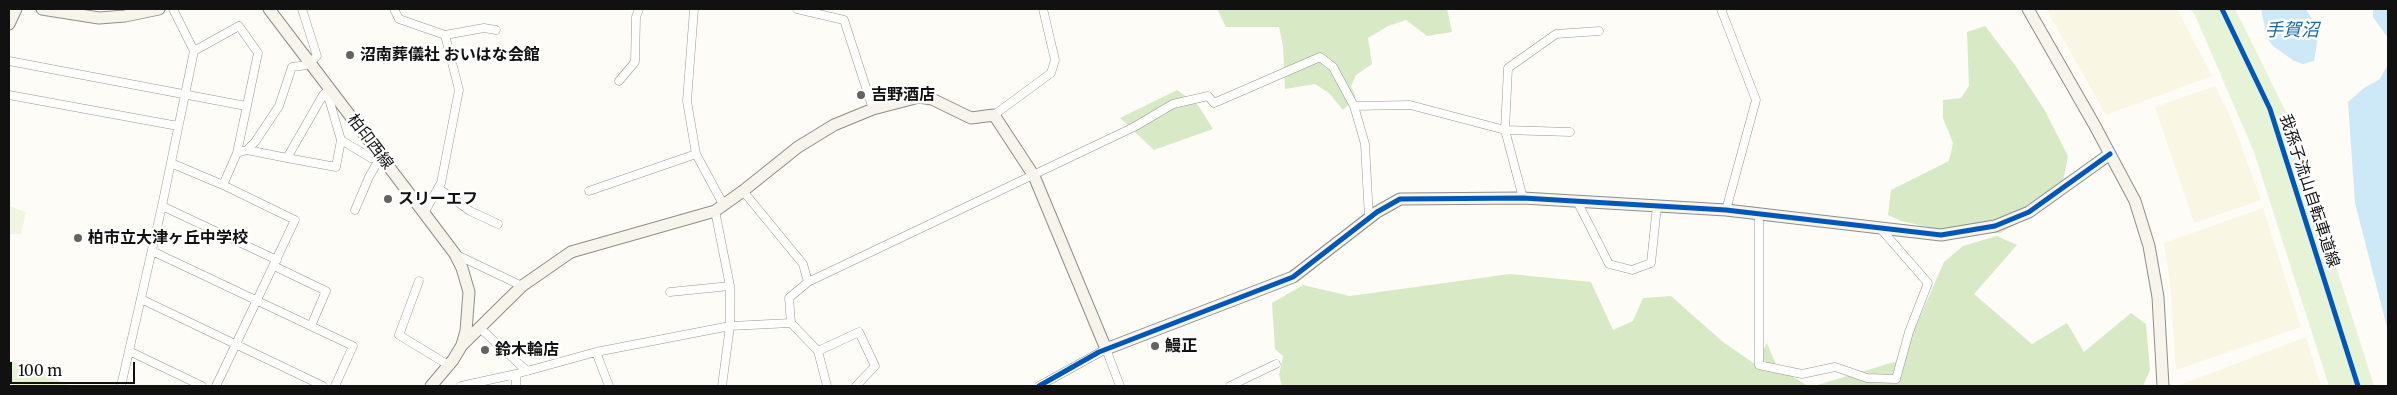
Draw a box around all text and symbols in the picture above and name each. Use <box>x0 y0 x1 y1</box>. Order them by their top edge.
water label: 手賀沼 <box>2265 20 2319 42</box>
place label: 沼南葬儀社 おいはな会館 <box>360 45 540 65</box>
marker: 沼南葬儀社 おいはな会館 <box>344 49 356 61</box>
place label: 吉野酒店 <box>871 85 935 105</box>
marker: 吉野酒店 <box>855 89 867 101</box>
street label: 柏印西線 <box>343 111 397 173</box>
street label: 我孫子流山自転車道線 <box>2275 112 2343 270</box>
place label: スリーエフ <box>398 189 478 209</box>
marker: スリーエフ <box>382 193 394 205</box>
place label: 柏市立大津ヶ丘中学校 <box>88 228 248 248</box>
marker: 柏市立大津ヶ丘中学校 <box>72 232 84 244</box>
place label: 鰻正 <box>1165 336 1197 356</box>
place label: 鈴木輪店 <box>495 340 559 360</box>
marker: 鰻正 <box>1149 340 1161 352</box>
marker: 鈴木輪店 <box>479 344 491 356</box>
scale bar <box>12 352 138 384</box>
text: 100 m <box>18 361 62 380</box>

